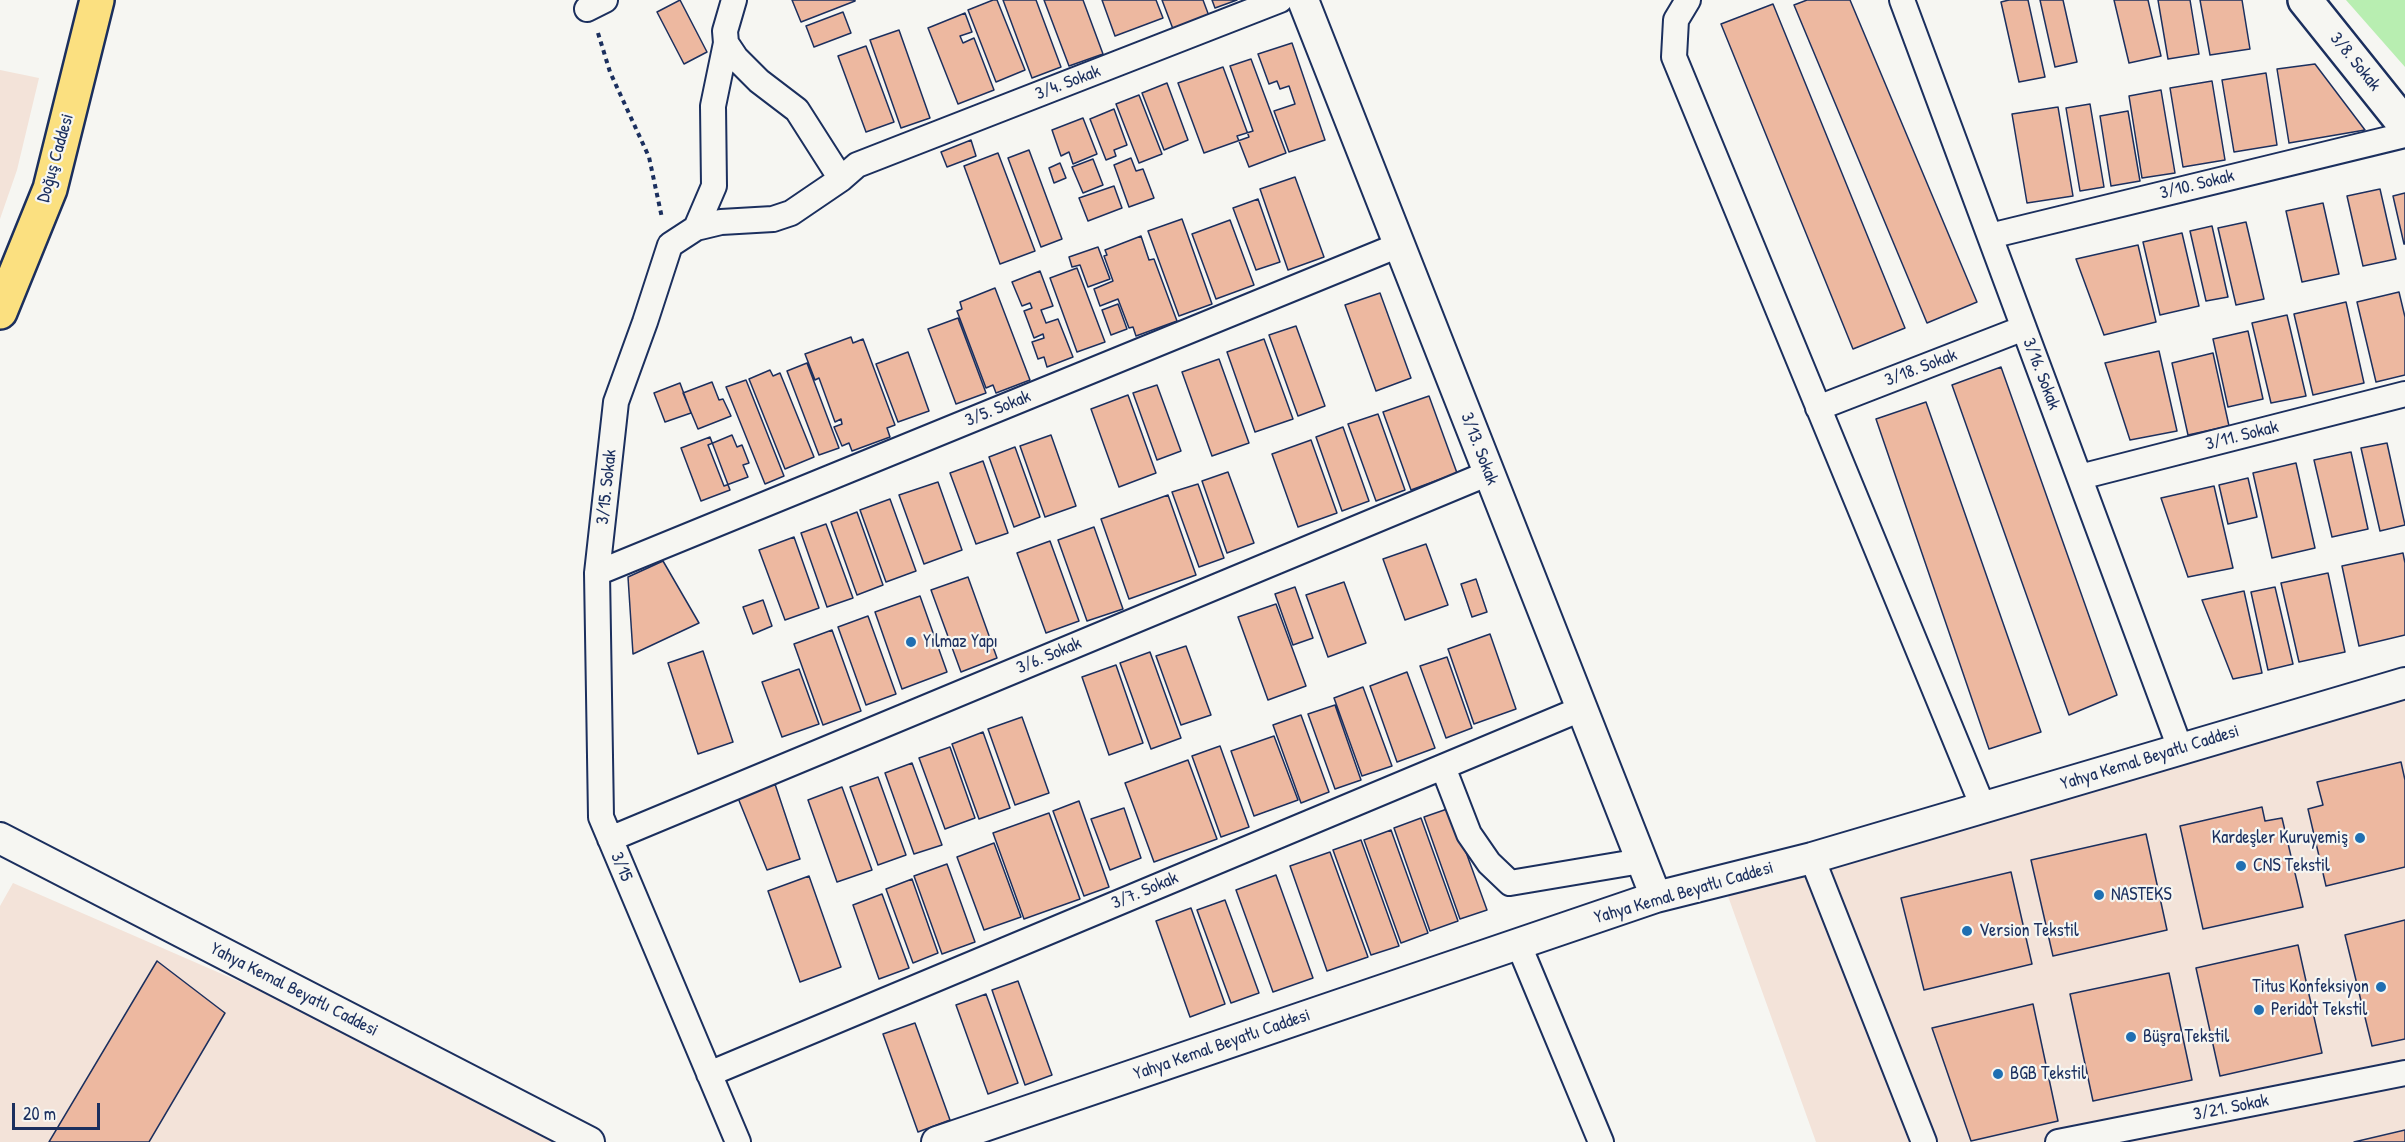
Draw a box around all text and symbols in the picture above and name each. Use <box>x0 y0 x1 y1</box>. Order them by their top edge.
street label: 3/8. Sokak <box>2325 28 2385 96</box>
street label: 3/4. Sokak <box>1032 61 1104 105</box>
street label: Doğuş Caddesi <box>33 111 79 205</box>
street label: 3/10. Sokak <box>2158 165 2236 205</box>
street label: 3/16. Sokak <box>2017 335 2065 413</box>
street label: 3/18. Sokak <box>1882 344 1960 392</box>
street label: 3/5. Sokak <box>962 386 1034 432</box>
street label: 3/13. Sokak <box>1455 410 1503 488</box>
street label: 3/11. Sokak <box>2203 417 2281 455</box>
street label: 3/15. Sokak <box>592 448 622 526</box>
place label: Yılmaz Yapı <box>923 631 998 653</box>
street label: 3/6. Sokak <box>1013 633 1085 679</box>
marker: Yılmaz Yapı <box>904 635 918 649</box>
street label: Yahya Kemal Beyatlı Caddesi <box>2058 721 2242 795</box>
place label: Kardeşler Kuruyemiş <box>2212 827 2348 849</box>
marker: Kardeşler Kuruyemiş <box>2353 831 2367 845</box>
street label: 3/15 <box>605 849 637 885</box>
place label: CNS Tekstil <box>2253 855 2330 877</box>
street label: Yahya Kemal Beyatlı Caddesi <box>1592 857 1776 929</box>
marker: CNS Tekstil <box>2234 859 2248 873</box>
street label: 3/7. Sokak <box>1109 867 1181 915</box>
place label: NASTEKS <box>2111 884 2172 906</box>
marker: NASTEKS <box>2092 888 2106 902</box>
place label: Version Tekstil <box>1979 920 2079 942</box>
marker: Version Tekstil <box>1960 924 1974 938</box>
street label: Yahya Kemal Beyatlı Caddesi <box>207 938 381 1042</box>
place label: Titus Konfeksiyon <box>2252 976 2369 998</box>
marker: Titus Konfeksiyon <box>2374 980 2388 994</box>
place label: Peridot Tekstil <box>2271 999 2367 1021</box>
marker: Peridot Tekstil <box>2252 1003 2266 1017</box>
street label: Yahya Kemal Beyatlı Caddesi <box>1131 1005 1313 1085</box>
place label: Büşra Tekstil <box>2143 1026 2229 1048</box>
marker: Büşra Tekstil <box>2124 1030 2138 1044</box>
place label: BGB Tekstil <box>2010 1063 2086 1085</box>
marker: BGB Tekstil <box>1991 1067 2005 1081</box>
street label: 3/21. Sokak <box>2192 1090 2270 1126</box>
scale bar <box>15 1091 104 1129</box>
text: 20 m <box>23 1101 56 1126</box>

